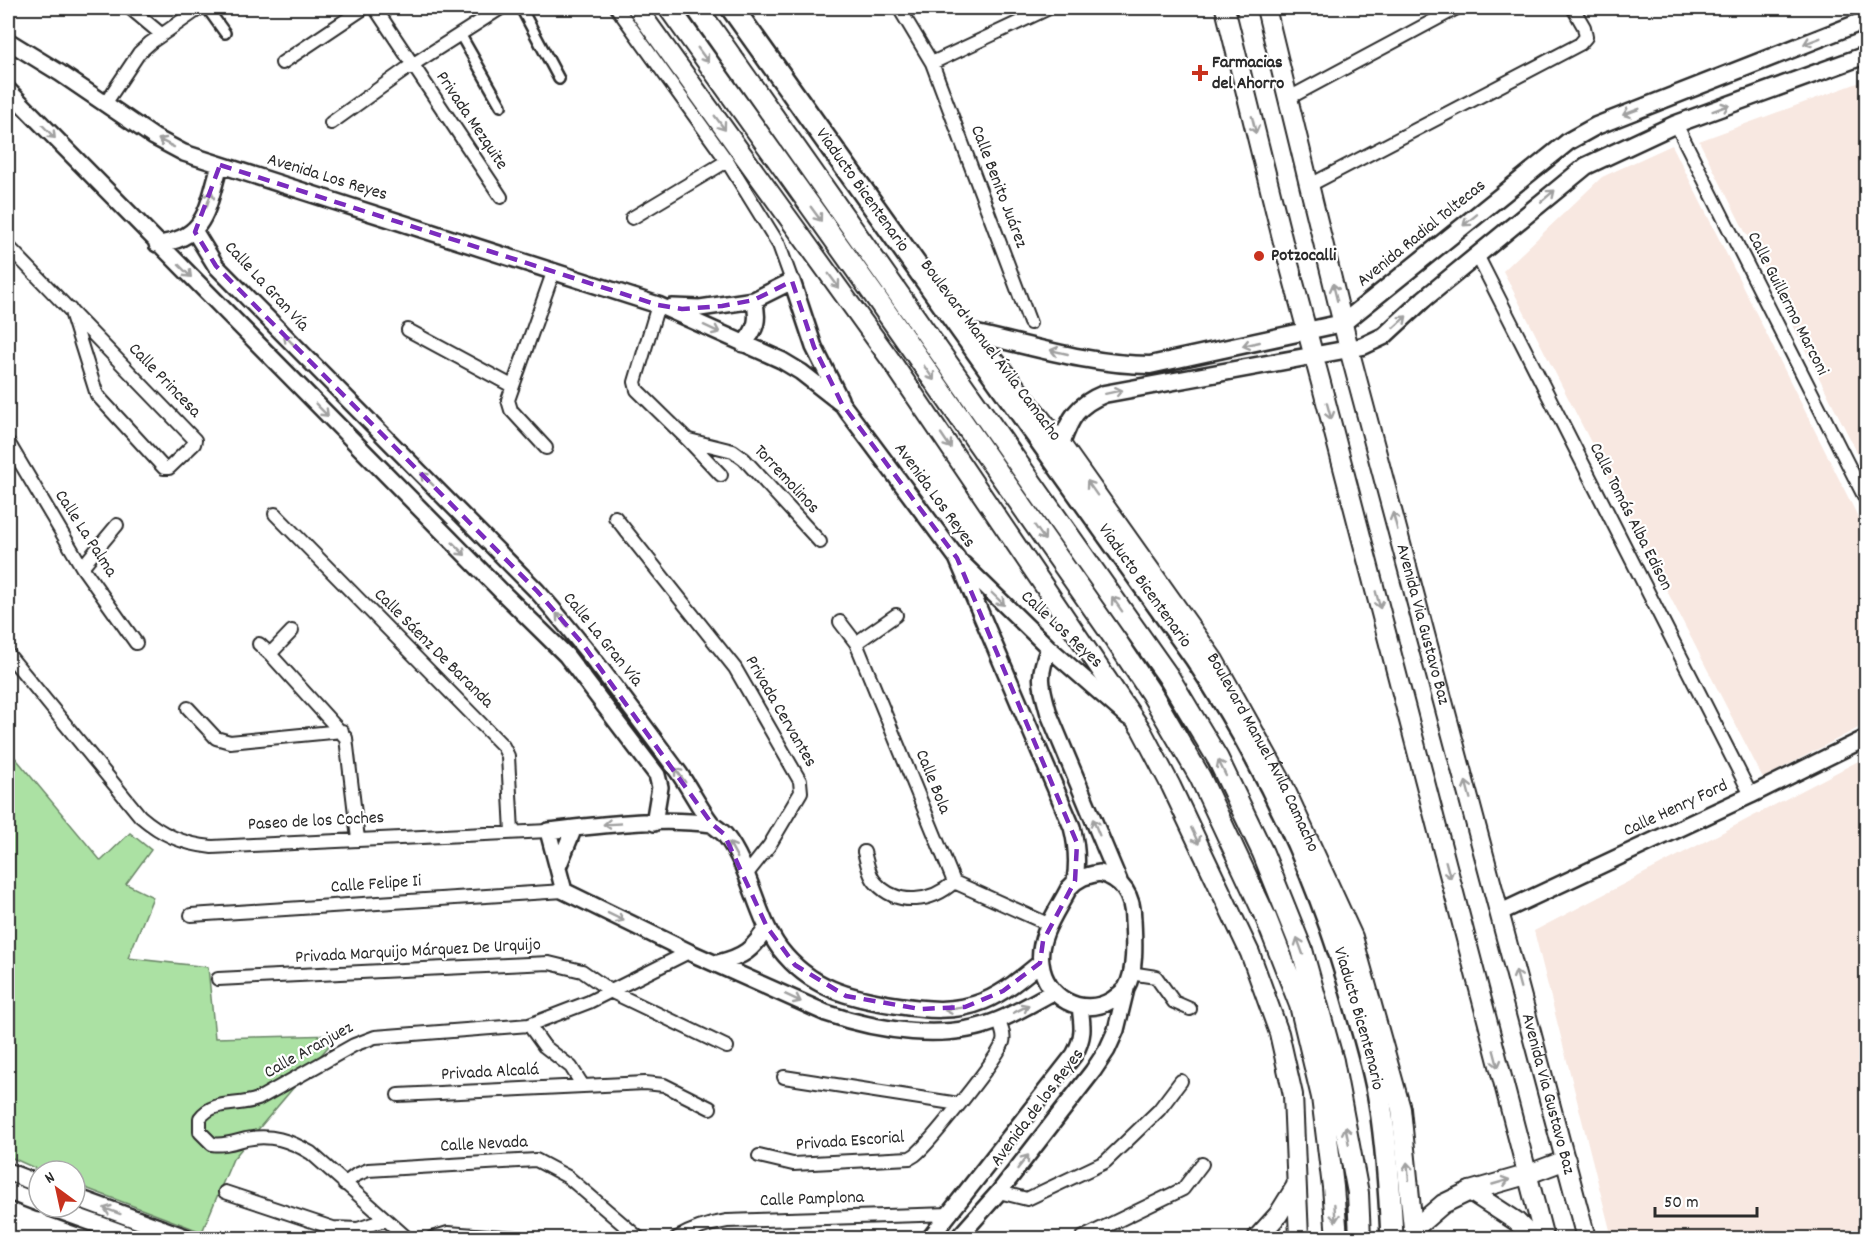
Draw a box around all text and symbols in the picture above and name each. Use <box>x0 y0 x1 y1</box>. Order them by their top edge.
one-way arrow <box>1803 36 1822 47</box>
one-way arrow <box>697 47 709 63</box>
place label: Farmacias del Ahorro <box>1212 51 1284 97</box>
marker: Farmacias del Ahorro <box>1193 66 1207 80</box>
street label: Privada Mezquite <box>429 67 513 175</box>
one-way arrow <box>1711 101 1730 112</box>
one-way arrow <box>1622 108 1640 119</box>
one-way arrow <box>714 115 726 131</box>
one-way arrow <box>1249 116 1261 135</box>
street label: Calle Benito Juárez <box>963 122 1033 252</box>
street label: Viaducto Bicentenario <box>809 123 915 258</box>
one-way arrow <box>41 124 56 139</box>
one-way arrow <box>158 137 175 149</box>
street label: Avenida Los Reyes <box>264 148 390 208</box>
street label: Avenida Radial Toltecas <box>1352 174 1492 294</box>
one-way arrow <box>1540 189 1555 203</box>
one-way arrow <box>204 190 215 209</box>
one-way arrow <box>810 205 822 221</box>
one-way arrow <box>1463 213 1478 227</box>
street label: Calle Guillermo Marconi <box>1740 228 1834 380</box>
street label: Calle La Gran Vía <box>218 236 315 338</box>
place label: Potzocalli <box>1271 244 1337 269</box>
marker: Potzocalli <box>1252 249 1266 263</box>
street label: Boulevard Manuel Ávila Camacho <box>913 255 1067 447</box>
one-way arrow <box>177 264 192 279</box>
one-way arrow <box>828 273 840 289</box>
one-way arrow <box>1328 283 1340 302</box>
one-way arrow <box>1392 315 1407 329</box>
one-way arrow <box>702 323 720 335</box>
one-way arrow <box>283 333 297 348</box>
street label: Calle Princesa <box>122 338 207 424</box>
one-way arrow <box>1241 339 1261 350</box>
one-way arrow <box>1050 346 1069 358</box>
one-way arrow <box>923 365 935 381</box>
one-way arrow <box>1103 386 1123 397</box>
one-way arrow <box>1323 402 1335 421</box>
one-way arrow <box>314 403 329 417</box>
one-way arrow <box>940 433 952 449</box>
street label: Avenida Los Reyes <box>887 438 981 554</box>
street label: Calle Tomás Alba Edison <box>1582 439 1678 595</box>
street label: Torremolinos <box>747 440 825 520</box>
one-way arrow <box>420 472 434 487</box>
one-way arrow <box>1086 480 1098 496</box>
street label: Calle La Palma <box>47 485 123 583</box>
one-way arrow <box>1389 512 1401 531</box>
street label: Viaducto Bicentenario <box>1092 519 1198 653</box>
one-way arrow <box>1034 525 1046 541</box>
one-way arrow <box>452 541 466 556</box>
street label: Avenida Via Gustavo Baz <box>1389 541 1456 708</box>
street label: Calle Sáenz De Baranda <box>367 583 499 715</box>
street label: Calle Los Reyes <box>1014 585 1108 675</box>
street label: Calle La Gran Vía <box>556 587 648 693</box>
one-way arrow <box>1372 590 1384 609</box>
one-way arrow <box>991 591 1006 606</box>
one-way arrow <box>1111 596 1123 612</box>
one-way arrow <box>555 613 569 628</box>
street label: Boulevard Manuel Ávila Camacho <box>1200 648 1325 856</box>
street label: Privada Cervantes <box>738 652 822 772</box>
street label: Calle Bola <box>908 746 956 818</box>
one-way arrow <box>1215 759 1227 777</box>
one-way arrow <box>674 767 686 783</box>
street label: Calle Henry Ford <box>1620 774 1732 844</box>
one-way arrow <box>1462 781 1473 800</box>
street label: Paseo de los Coches <box>247 806 385 838</box>
one-way arrow <box>1090 818 1101 837</box>
one-way arrow <box>602 819 622 830</box>
one-way arrow <box>1190 827 1202 845</box>
one-way arrow <box>727 842 739 859</box>
one-way arrow <box>1442 861 1454 880</box>
street label: Calle Felipe Ii <box>330 869 422 901</box>
one-way arrow <box>607 911 625 923</box>
street label: Privada Marquijo Márquez De Urquijo <box>295 933 541 971</box>
one-way arrow <box>1294 938 1305 956</box>
street label: Viaducto Bicentenario <box>1326 944 1390 1092</box>
one-way arrow <box>1512 970 1523 989</box>
one-way arrow <box>784 993 802 1005</box>
one-way arrow <box>1012 1002 1030 1014</box>
one-way arrow <box>944 1004 963 1015</box>
street label: Avenida Via Gustavo Baz <box>1514 1011 1581 1177</box>
street label: Calle Aranjuez <box>260 1016 358 1086</box>
street label: Avenida de los Reyes <box>985 1044 1091 1172</box>
one-way arrow <box>1491 1049 1503 1068</box>
street label: Privada Alcalá <box>440 1058 540 1088</box>
street label: Privada Escorial <box>795 1126 906 1158</box>
one-way arrow <box>1341 1126 1352 1146</box>
street label: Calle Nevada <box>440 1130 529 1160</box>
one-way arrow <box>1016 1154 1029 1170</box>
north arrow <box>27 1159 87 1219</box>
one-way arrow <box>1402 1162 1413 1181</box>
text: N <box>41 1167 60 1190</box>
one-way arrow <box>1491 1176 1510 1188</box>
scale bar <box>1655 1180 1757 1218</box>
street label: Calle Pamplona <box>759 1186 865 1214</box>
text: 50 m <box>1664 1191 1699 1216</box>
one-way arrow <box>1330 1202 1341 1222</box>
one-way arrow <box>103 1205 122 1216</box>

